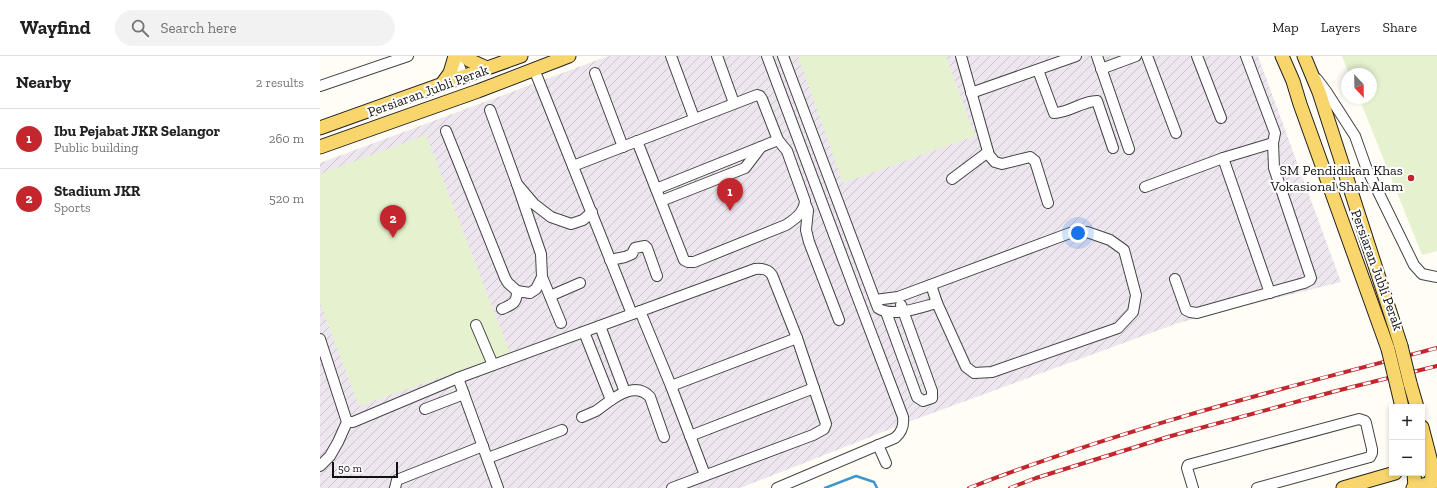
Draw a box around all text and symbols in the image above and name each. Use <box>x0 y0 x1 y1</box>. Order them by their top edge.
search box <box>115 10 395 46</box>
text: Wayfind <box>20 16 91 39</box>
icon: search <box>129 17 151 39</box>
text: Search here <box>161 19 237 37</box>
text: Map <box>1272 19 1299 36</box>
text: Layers <box>1321 19 1360 36</box>
text: Share <box>1382 19 1417 36</box>
street label: Persiaran Jubli Perak <box>365 61 491 121</box>
north arrow <box>1341 68 1377 104</box>
text: Nearby <box>16 72 71 92</box>
text: 2 results <box>256 75 304 90</box>
text: Ibu Pejabat JKR Selangor <box>54 122 220 140</box>
text: 1 <box>26 131 32 146</box>
text: 260 m <box>269 131 304 146</box>
text: Public building <box>54 140 138 155</box>
place label: SM Pendidikan Khas Vokasional Shah Alam <box>1270 162 1403 195</box>
marker: SM Pendidikan Khas Vokasional Shah Alam <box>1406 173 1416 183</box>
pin: 1 <box>717 178 743 211</box>
text: Stadium JKR <box>54 182 140 200</box>
text: 2 <box>26 191 32 206</box>
text: 520 m <box>269 191 304 206</box>
text: Sports <box>54 200 91 215</box>
pin: 2 <box>380 205 406 238</box>
street label: Persiaran Jubli Perak <box>1347 207 1407 333</box>
your location <box>1068 223 1088 243</box>
map controls <box>1389 404 1425 476</box>
button: + <box>1389 404 1425 440</box>
button: − <box>1389 440 1425 476</box>
scale bar <box>332 460 398 479</box>
text: 50 m <box>338 462 362 475</box>

